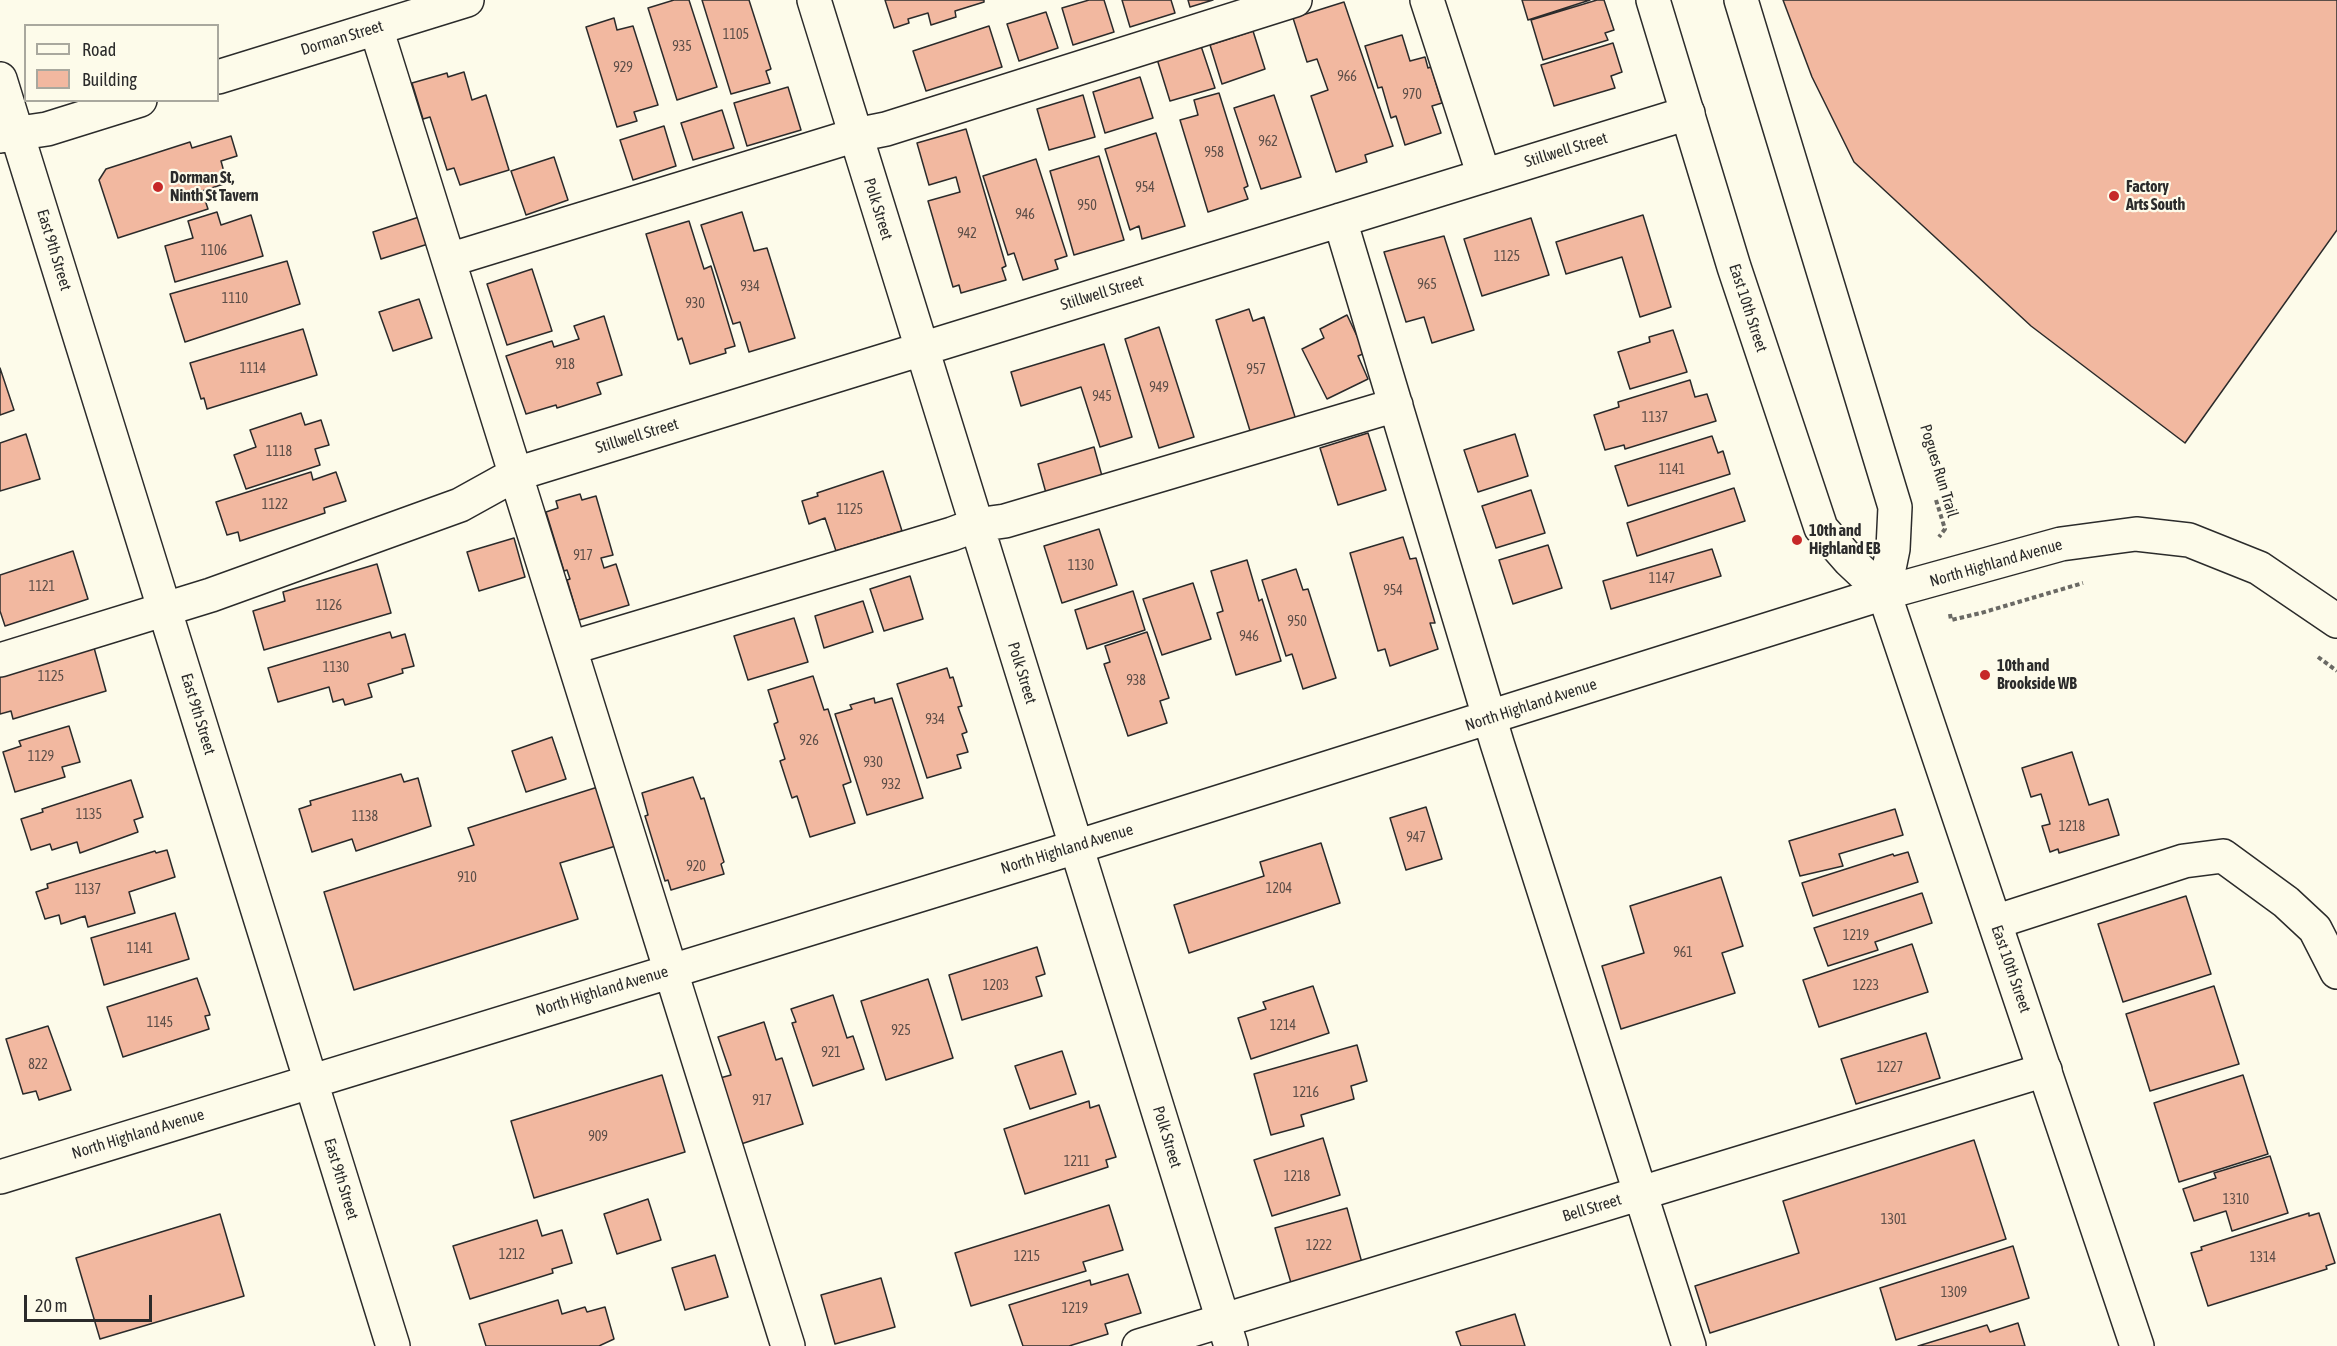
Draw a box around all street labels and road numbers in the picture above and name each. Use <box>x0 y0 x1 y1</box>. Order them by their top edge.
street label: Dorman Street <box>298 16 386 60</box>
street label: Stillwell Street <box>1522 128 1610 172</box>
street label: Polk Street <box>859 176 897 242</box>
street label: East 9th Street <box>33 207 75 293</box>
street label: East 10th Street <box>1725 262 1771 354</box>
street label: Stillwell Street <box>1058 271 1146 315</box>
street label: Stillwell Street <box>593 414 681 458</box>
street label: Pogues Run Trail <box>1916 422 1962 520</box>
street label: North Highland Avenue <box>1927 535 2065 591</box>
street label: Polk Street <box>1003 640 1041 706</box>
street label: East 9th Street <box>177 671 219 757</box>
street label: North Highland Avenue <box>1463 675 1599 735</box>
street label: North Highland Avenue <box>999 820 1135 878</box>
street label: East 10th Street <box>1987 923 2035 1015</box>
street label: North Highland Avenue <box>534 962 670 1020</box>
street label: Polk Street <box>1148 1104 1186 1170</box>
street label: North Highland Avenue <box>70 1105 206 1163</box>
street label: East 9th Street <box>320 1136 362 1222</box>
street label: Bell Street <box>1560 1190 1624 1226</box>

